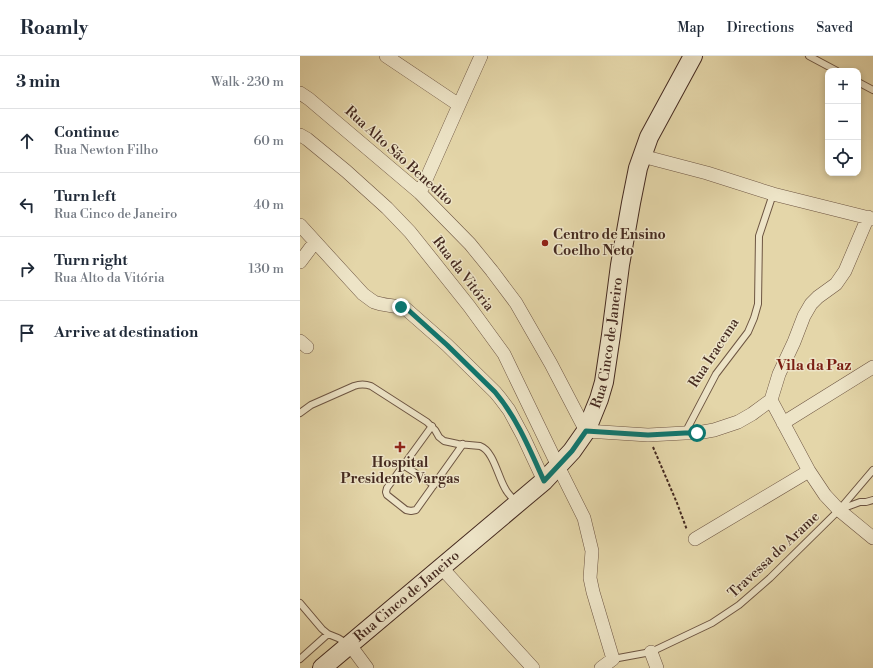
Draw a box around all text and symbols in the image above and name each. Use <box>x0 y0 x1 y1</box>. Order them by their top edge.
text: Roamly <box>20 16 88 40</box>
text: Map <box>677 19 705 37</box>
text: Directions <box>727 19 794 37</box>
text: Saved <box>816 19 853 37</box>
map controls <box>825 68 861 176</box>
button: + <box>825 68 861 104</box>
text: 3 min <box>16 71 60 93</box>
text: Walk · 230 m <box>211 74 284 90</box>
street label: Rua Alto São Benedito <box>341 102 457 210</box>
button: − <box>825 104 861 140</box>
text: Continue <box>54 123 119 142</box>
icon: ahead <box>16 130 38 152</box>
text: 60 m <box>253 133 284 149</box>
button: locate <box>825 140 861 176</box>
text: Rua Newton Filho <box>54 142 158 158</box>
text: Turn left <box>54 187 116 206</box>
icon: left <box>16 194 38 216</box>
text: 40 m <box>254 197 284 213</box>
text: Rua Cinco de Janeiro <box>54 206 177 222</box>
place label: Centro de Ensino Coelho Neto <box>553 226 666 260</box>
street label: Rua da Vitória <box>428 233 498 316</box>
marker: Centro de Ensino Coelho Neto <box>540 238 550 248</box>
text: Turn right <box>54 251 128 270</box>
icon: right <box>16 258 38 280</box>
text: 130 m <box>249 261 284 277</box>
text: Rua Alto da Vitória <box>54 270 165 286</box>
street label: Rua Cinco de Janeiro <box>587 276 627 411</box>
route end <box>392 298 410 316</box>
street label: Rua Iracema <box>685 314 744 391</box>
icon: arrive <box>16 322 38 344</box>
text: Arrive at destination <box>54 323 198 342</box>
district label: Vila da Paz <box>776 356 851 375</box>
route start <box>688 424 706 442</box>
marker: Hospital Presidente Vargas <box>394 441 406 453</box>
place label: Hospital Presidente Vargas <box>340 454 460 488</box>
street label: Travessa do Arame <box>724 508 824 602</box>
street label: Rua Cinco de Janeiro <box>350 547 464 646</box>

